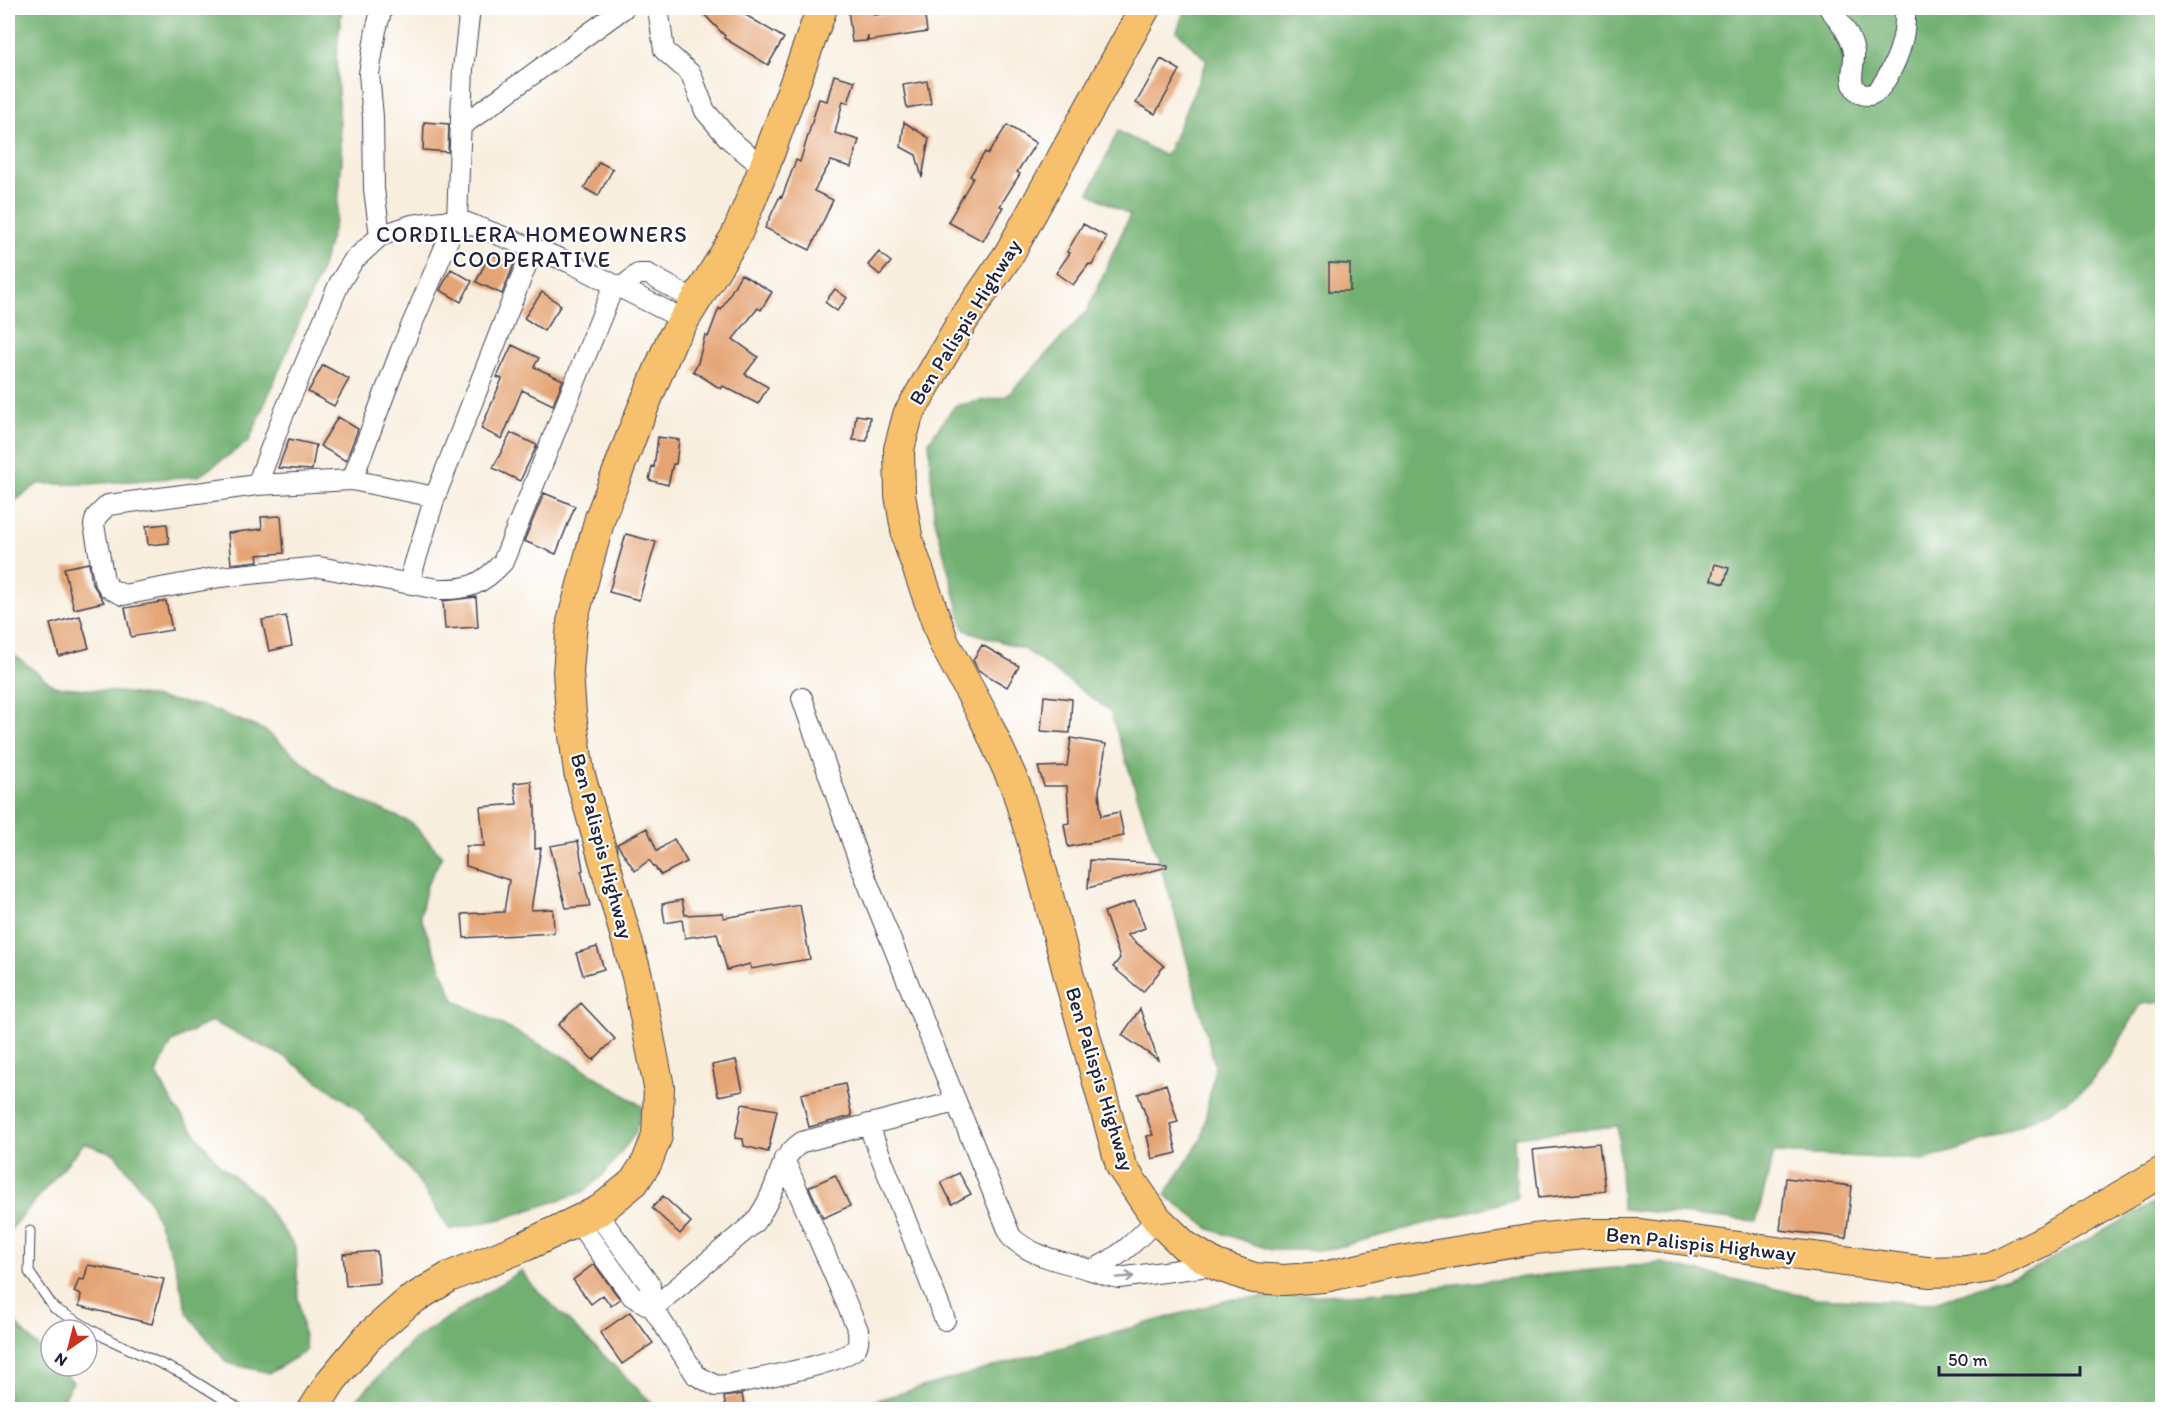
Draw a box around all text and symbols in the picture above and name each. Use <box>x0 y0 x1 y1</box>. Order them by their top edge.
district label: CORDILLERA HOMEOWNERS COOPERATIVE <box>376 221 688 273</box>
street label: Ben Palispis Highway <box>903 234 1026 409</box>
street label: Ben Palispis Highway <box>566 750 639 941</box>
street label: Ben Palispis Highway <box>1061 984 1140 1174</box>
street label: Ben Palispis Highway <box>1605 1221 1797 1266</box>
one-way arrow <box>1114 1271 1134 1282</box>
north arrow <box>39 1318 99 1378</box>
scale bar <box>1939 1339 2080 1377</box>
text: N <box>51 1349 71 1371</box>
text: 50 m <box>1948 1349 1988 1371</box>

